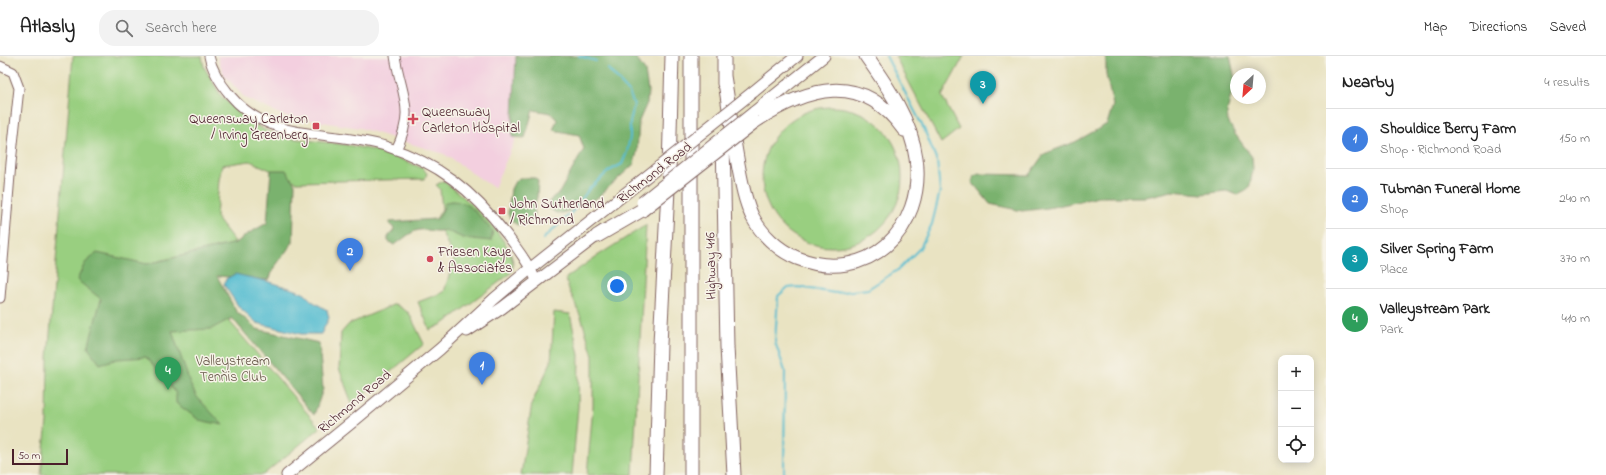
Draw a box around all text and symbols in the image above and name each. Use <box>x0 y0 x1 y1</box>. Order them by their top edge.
search box <box>99 10 379 46</box>
text: Atlasly <box>20 14 75 41</box>
icon: search <box>113 17 135 39</box>
text: Search here <box>145 17 217 39</box>
text: Map <box>1424 17 1447 38</box>
text: Directions <box>1469 17 1527 38</box>
text: Saved <box>1549 17 1586 38</box>
north arrow <box>1230 68 1266 104</box>
text: Nearby <box>1342 70 1394 95</box>
pin: 3 <box>970 71 996 104</box>
text: 4 results <box>1544 73 1590 92</box>
place label: Queensway Carleton Hospital <box>422 102 520 139</box>
place label: Queensway Carleton / Irving Greenberg <box>189 109 308 147</box>
marker: Queensway Carleton Hospital <box>407 113 419 125</box>
text: Shouldice Berry Farm <box>1380 118 1516 140</box>
marker: Queensway Carleton / Irving Greenberg <box>311 121 321 131</box>
text: 1 <box>1353 129 1357 148</box>
text: 150 m <box>1559 129 1590 148</box>
street label: Richmond Road <box>613 137 697 209</box>
text: Shop · Richmond Road <box>1380 140 1501 159</box>
text: Tubman Funeral Home <box>1380 178 1520 200</box>
text: 2 <box>1352 189 1358 208</box>
text: 240 m <box>1559 189 1590 208</box>
place label: John Sutherland / Richmond <box>510 194 604 231</box>
text: Shop <box>1380 200 1408 219</box>
marker: John Sutherland / Richmond <box>497 206 507 216</box>
street label: Highway 416 <box>700 232 724 300</box>
pin: 2 <box>337 238 363 271</box>
text: Silver Spring Farm <box>1380 238 1493 260</box>
place label: Friesen Kaye & Associates <box>437 242 512 279</box>
text: 3 <box>1352 249 1358 268</box>
text: 370 m <box>1560 249 1590 268</box>
marker: Friesen Kaye & Associates <box>425 254 435 264</box>
text: Place <box>1380 260 1408 279</box>
your location <box>607 276 627 296</box>
text: Valleystream Park <box>1380 298 1490 320</box>
text: 4 <box>1352 309 1358 328</box>
text: 410 m <box>1562 309 1590 328</box>
text: Park <box>1380 320 1404 339</box>
park label: Valleystream Tennis Club <box>195 351 270 388</box>
pin: 1 <box>469 352 495 385</box>
map controls <box>1278 355 1314 463</box>
button: + <box>1278 355 1314 391</box>
pin: 4 <box>155 357 181 390</box>
street label: Richmond Road <box>314 365 396 439</box>
button: − <box>1278 391 1314 427</box>
button: locate <box>1278 427 1314 463</box>
scale bar <box>12 447 68 466</box>
text: 50 m <box>18 448 40 464</box>

